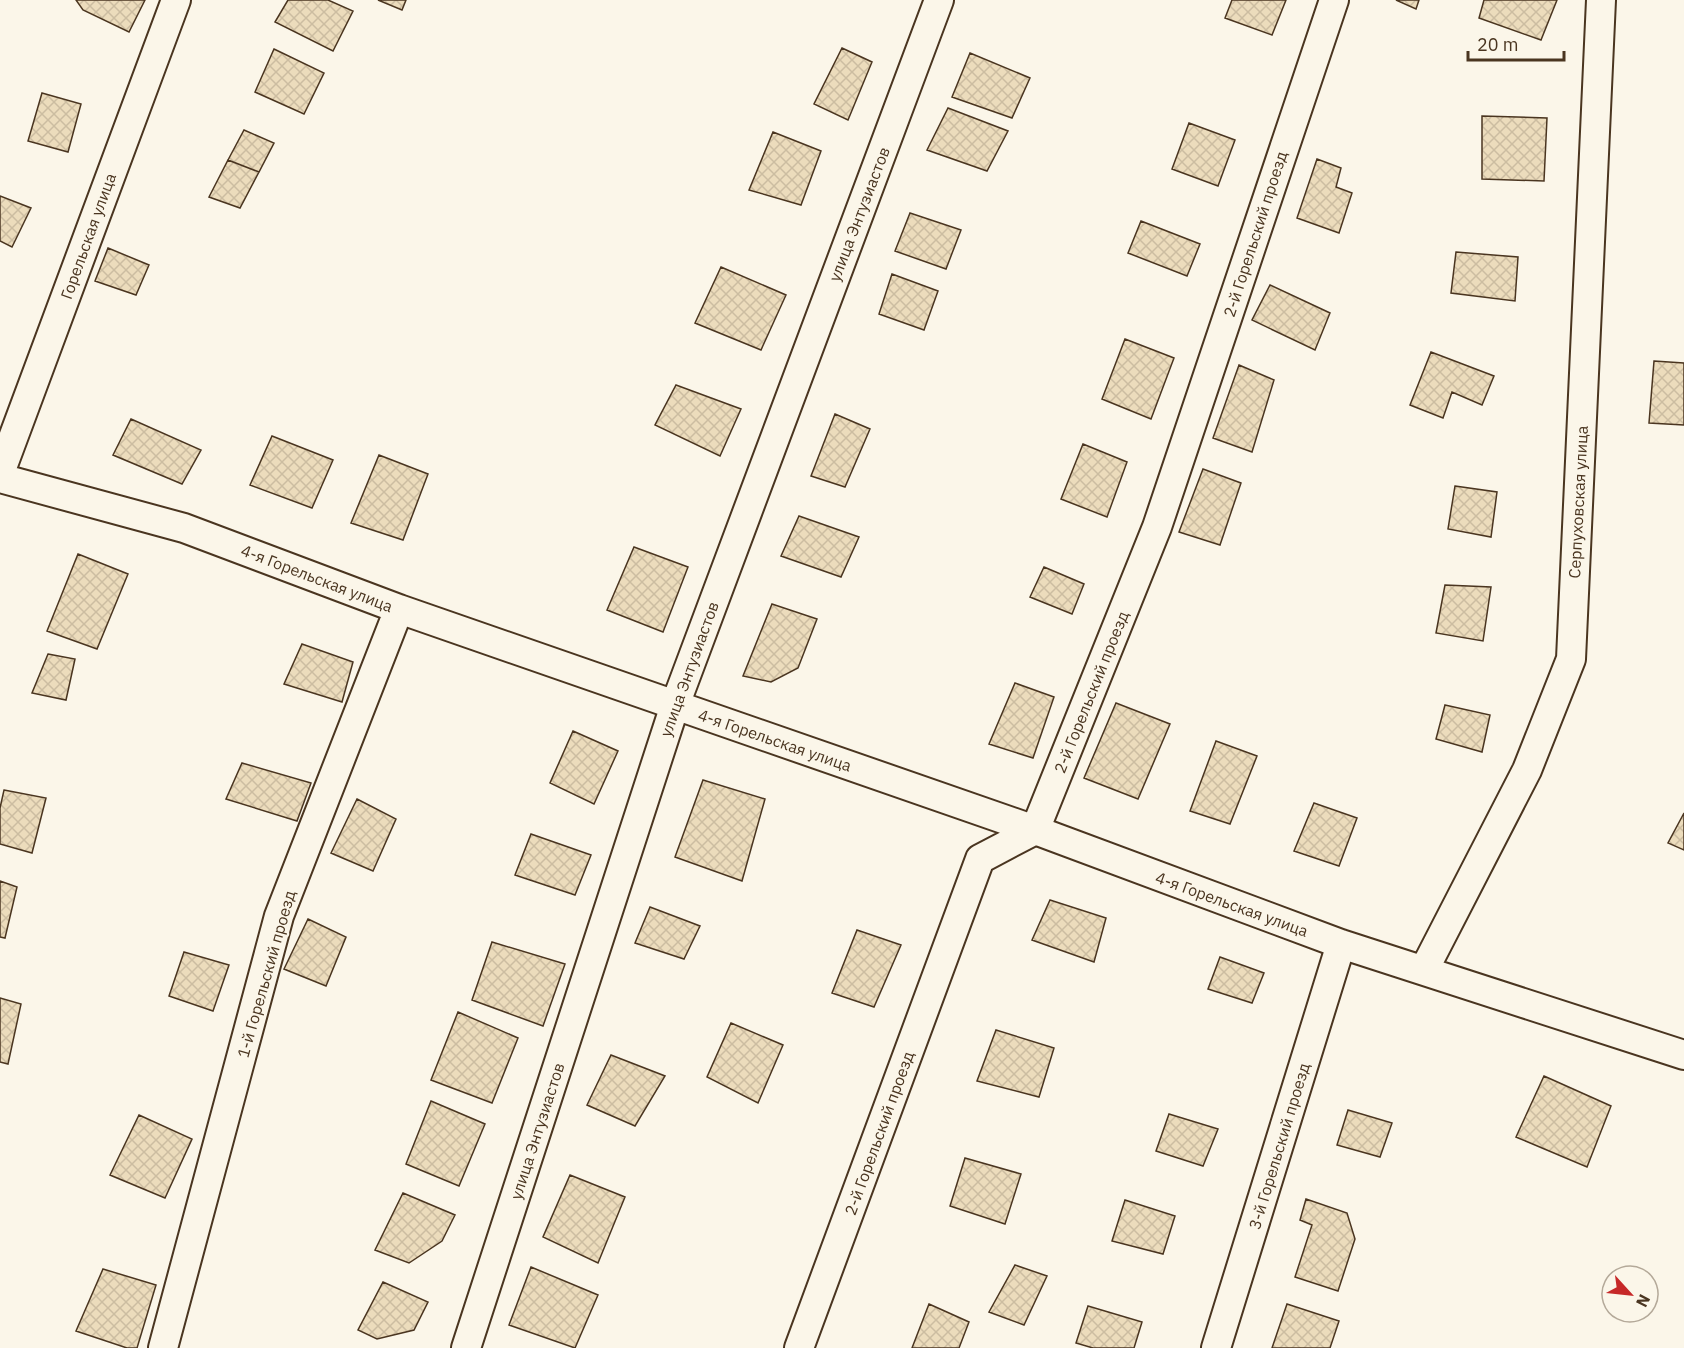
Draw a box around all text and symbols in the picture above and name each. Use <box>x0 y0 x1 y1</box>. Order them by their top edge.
scale bar <box>1468 24 1564 62</box>
text: 20 m <box>1477 33 1519 56</box>
street label: улица Энтузиастов <box>824 144 894 284</box>
street label: 2-й Горельский проезд <box>1219 148 1291 319</box>
street label: Горельская улица <box>56 170 120 302</box>
street label: Серпуховская улица <box>1564 425 1592 579</box>
street label: 4-я Горельская улица <box>238 540 396 616</box>
street label: улица Энтузиастов <box>655 599 723 739</box>
street label: 2-й Горельский проезд <box>1049 608 1133 776</box>
street label: 4-я Горельская улица <box>696 704 855 776</box>
street label: 4-я Горельская улица <box>1153 867 1311 941</box>
street label: 1-й Горельский проезд <box>233 888 300 1060</box>
street label: 2-й Горельский проезд <box>840 1048 918 1218</box>
street label: улица Энтузиастов <box>505 1060 569 1202</box>
street label: 3-й Горельский проезд <box>1244 1060 1314 1232</box>
north arrow <box>1600 1264 1660 1324</box>
text: N <box>1632 1291 1655 1311</box>

